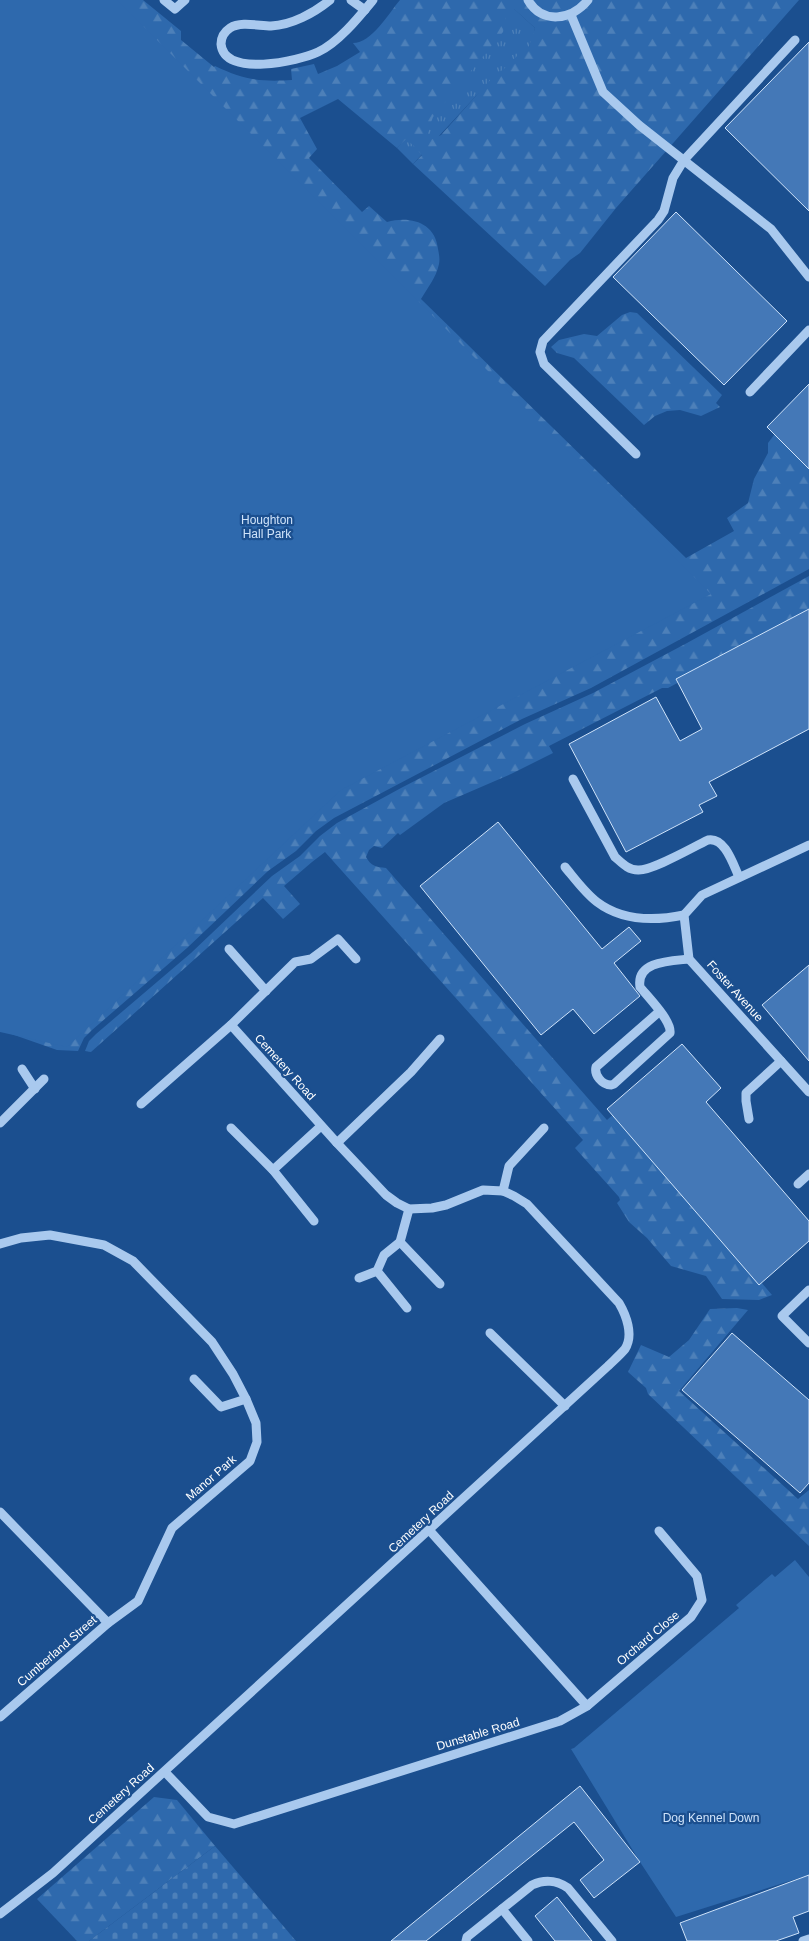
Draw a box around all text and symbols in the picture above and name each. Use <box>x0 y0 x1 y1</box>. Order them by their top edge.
park label: Houghton Hall Park <box>241 513 293 541</box>
street label: Foster Avenue <box>704 958 766 1025</box>
street label: Cemetery Road <box>252 1031 318 1103</box>
street label: Manor Park <box>183 1452 240 1504</box>
street label: Cemetery Road <box>385 1488 457 1556</box>
street label: Orchard Close <box>614 1608 682 1668</box>
street label: Cumberland Street <box>14 1612 100 1689</box>
street label: Dunstable Road <box>435 1715 521 1753</box>
street label: Cemetery Road <box>85 1761 157 1827</box>
park label: Dog Kennel Down <box>663 1811 759 1825</box>

